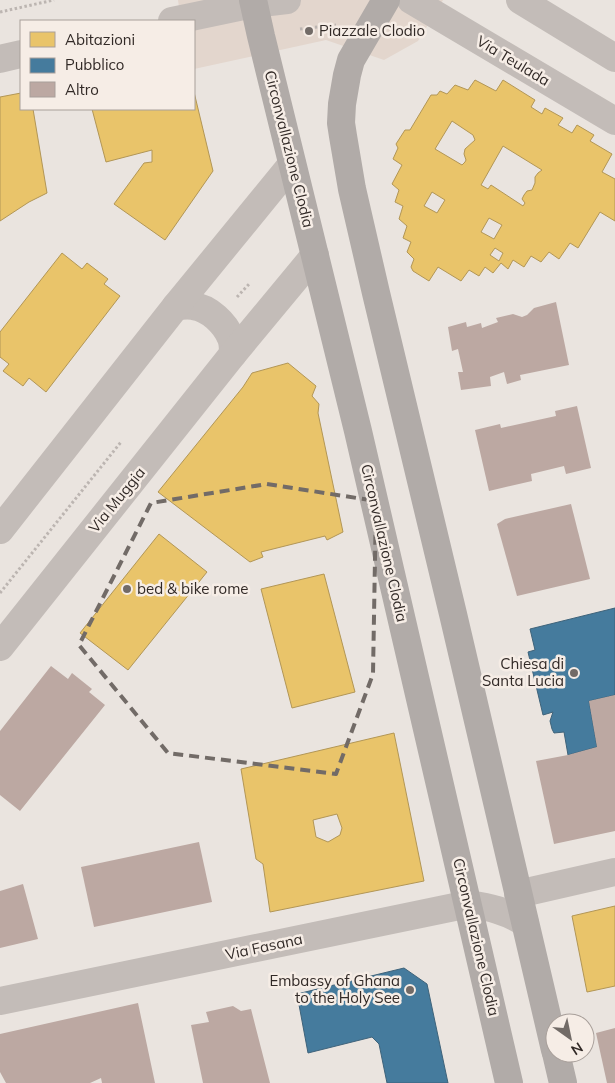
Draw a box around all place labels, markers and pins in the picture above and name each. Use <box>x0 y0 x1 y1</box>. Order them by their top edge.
place label: Piazzale Clodio <box>319 21 425 40</box>
marker: Piazzale Clodio <box>303 25 315 37</box>
place label: bed & bike rome <box>137 579 248 598</box>
marker: bed & bike rome <box>121 583 133 595</box>
place label: Chiesa di Santa Lucia <box>482 654 564 690</box>
marker: Chiesa di Santa Lucia <box>568 667 580 679</box>
place label: Embassy of Ghana to the Holy See <box>269 971 400 1007</box>
marker: Embassy of Ghana to the Holy See <box>404 984 416 996</box>

